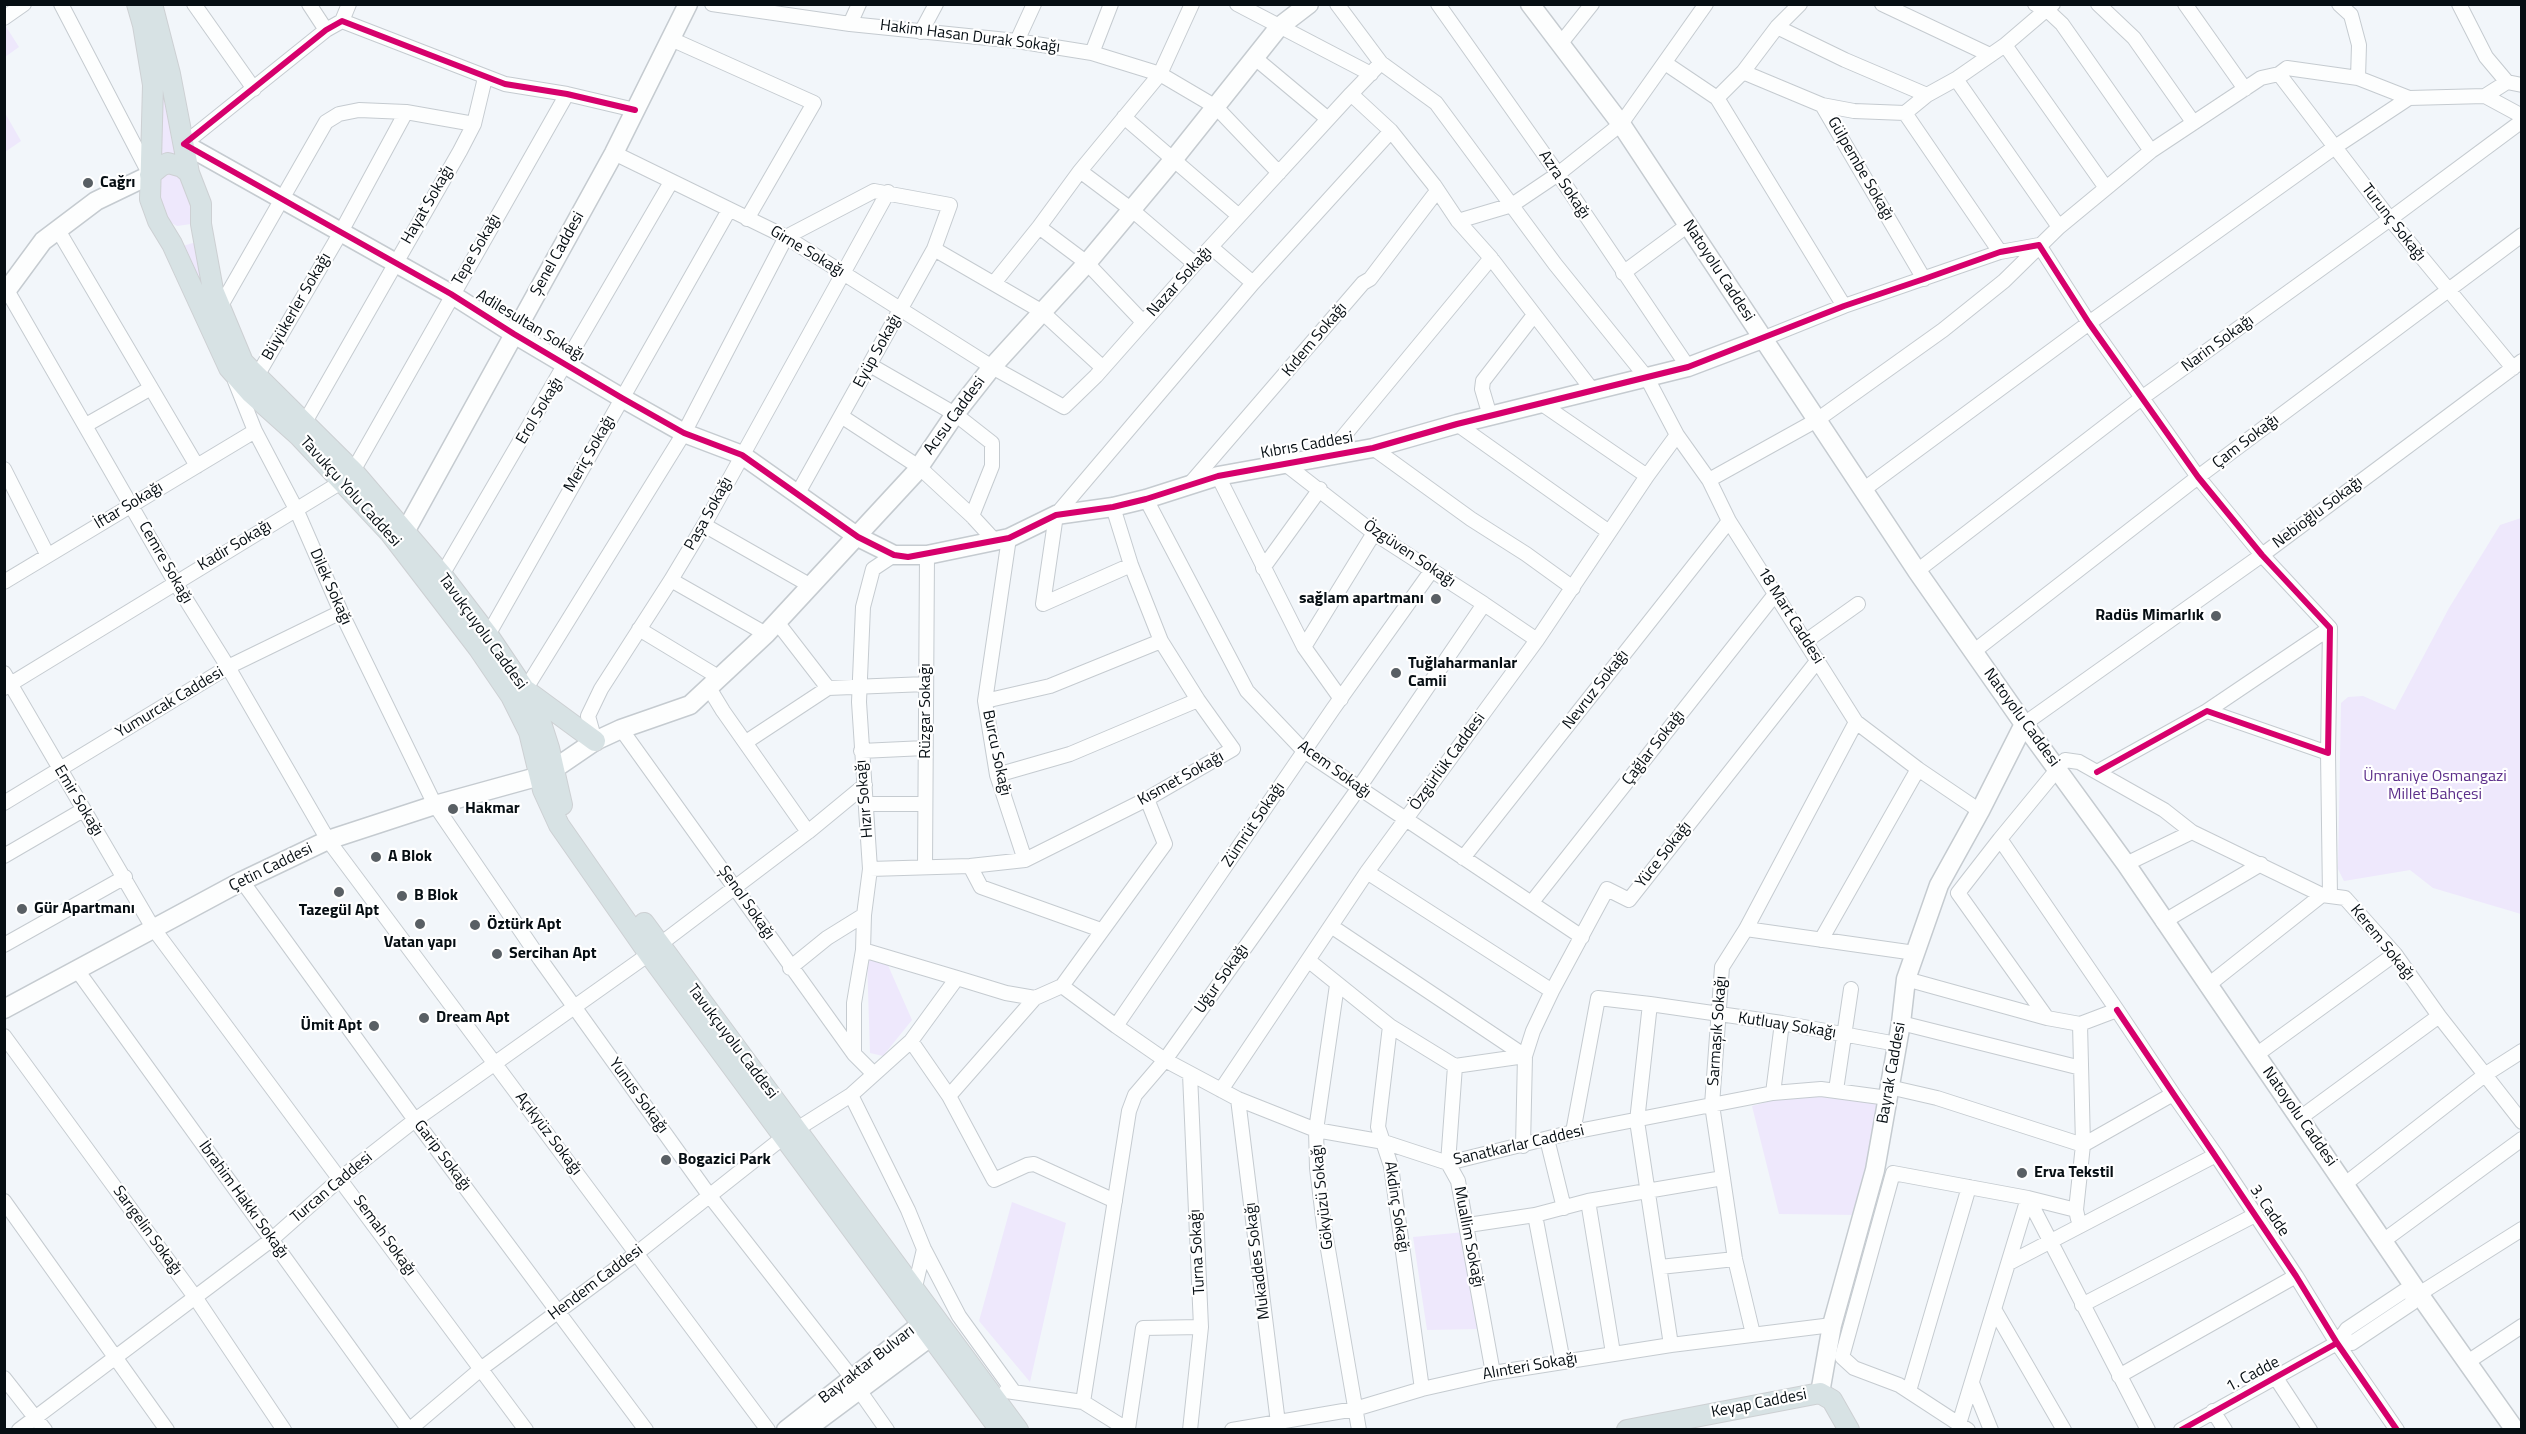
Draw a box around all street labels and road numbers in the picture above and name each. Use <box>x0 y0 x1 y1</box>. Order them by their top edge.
street label: Hakim Hasan Durak Sokağı <box>879 16 1061 58</box>
street label: Gülpembe Sokağı <box>1823 114 1897 224</box>
street label: Azra Sokağı <box>1534 147 1594 223</box>
street label: Hayat Sokağı <box>398 162 458 248</box>
street label: Turunç Sokağı <box>2357 180 2429 266</box>
street label: Şenel Caddesi <box>527 209 589 299</box>
street label: Tepe Sokağı <box>449 211 505 289</box>
street label: Natoyolu Caddesi <box>1678 217 1758 325</box>
street label: Girne Sokağı <box>766 222 848 282</box>
street label: Nazar Sokağı <box>1144 243 1216 321</box>
street label: Büyükerler Sokağı <box>258 250 336 364</box>
street label: Adilesultan Sokağı <box>472 286 588 366</box>
street label: Kıdem Sokağı <box>1279 299 1351 381</box>
street label: Eyüp Sokağı <box>850 311 906 391</box>
street label: Narin Sokağı <box>2178 311 2258 377</box>
street label: Acısu Caddesi <box>920 373 990 459</box>
street label: Erol Sokağı <box>513 374 567 448</box>
street label: Çam Sokağı <box>2209 411 2283 473</box>
street label: Meriç Sokağı <box>560 412 620 496</box>
street label: Kıbrıs Caddesi <box>1259 428 1355 464</box>
street label: Tavukçu Yolu Caddesi <box>295 433 405 551</box>
street label: Nebioğlu Sokağı <box>2269 473 2367 553</box>
street label: Paşa Sokağı <box>681 474 737 554</box>
street label: İftar Sokağı <box>91 478 167 534</box>
street label: Kadir Sokağı <box>195 516 275 576</box>
street label: Özgüven Sokağı <box>1359 516 1459 592</box>
street label: Cemre Sokağı <box>134 519 196 607</box>
street label: Dilek Sokağı <box>305 546 355 628</box>
street label: 18 Mart Caddesi <box>1753 564 1827 668</box>
street label: Tavukçuyolu Caddesi <box>434 570 530 694</box>
street label: Nevruz Sokağı <box>1559 646 1633 734</box>
street label: Yumurcak Caddesi <box>113 663 227 743</box>
street label: Rüzgar Sokağı <box>916 663 936 759</box>
street label: Natoyolu Caddesi <box>1979 665 2063 771</box>
street label: Çağlar Sokağı <box>1619 707 1689 789</box>
street label: Burcu Sokağı <box>978 708 1014 798</box>
street label: Özgürlük Caddesi <box>1406 709 1490 815</box>
street label: Acem Sokağı <box>1294 737 1374 803</box>
street label: Kısmet Sokağı <box>1135 748 1227 810</box>
street label: Hızır Sokağı <box>852 759 878 839</box>
street label: Emir Sokağı <box>49 762 107 840</box>
street label: Zümrüt Sokağı <box>1219 779 1289 871</box>
street label: Yüce Sokağı <box>1632 818 1696 892</box>
street label: Çetin Caddesi <box>226 840 316 896</box>
street label: Şenol Sokağı <box>714 862 778 944</box>
street label: Kerem Sokağı <box>2346 901 2418 985</box>
street label: Uğur Sokağı <box>1191 941 1253 1017</box>
street label: Sarmaşık Sokağı <box>1705 975 1731 1087</box>
street label: Tavukçuyolu Caddesi <box>683 981 781 1103</box>
street label: Kutluay Sokağı <box>1737 1009 1837 1043</box>
street label: Bayrak Caddesi <box>1874 1021 1910 1125</box>
street label: Yunus Sokağı <box>604 1054 672 1138</box>
street label: Natoyolu Caddesi <box>2258 1064 2340 1170</box>
street label: Açıkyüz Sokağı <box>511 1089 585 1179</box>
street label: Garip Sokağı <box>409 1117 475 1195</box>
street label: Sanatkarlar Caddesi <box>1452 1122 1586 1170</box>
street label: İbrahim Hakkı Sokağı <box>194 1138 292 1262</box>
street label: Gökyüzü Sokağı <box>1308 1143 1338 1251</box>
street label: Turcan Caddesi <box>287 1148 377 1228</box>
street label: Akdinç Sokağı <box>1379 1160 1413 1254</box>
street label: 3. Cadde <box>2245 1182 2293 1240</box>
street label: Sarıgelin Sokağı <box>108 1183 186 1279</box>
street label: Muallim Sokağı <box>1449 1185 1487 1289</box>
street label: Semah Sokağı <box>348 1192 420 1280</box>
street label: Mukaddes Sokağı <box>1241 1201 1275 1321</box>
street label: Turna Sokağı <box>1186 1209 1210 1295</box>
street label: Hendem Caddesi <box>545 1241 647 1325</box>
street label: Bayraktar Bulvarı <box>815 1322 919 1408</box>
street label: Alınteri Sokağı <box>1481 1349 1579 1385</box>
street label: 1. Cadde <box>2223 1353 2283 1397</box>
street label: Keyap Caddesi <box>1710 1385 1808 1423</box>

